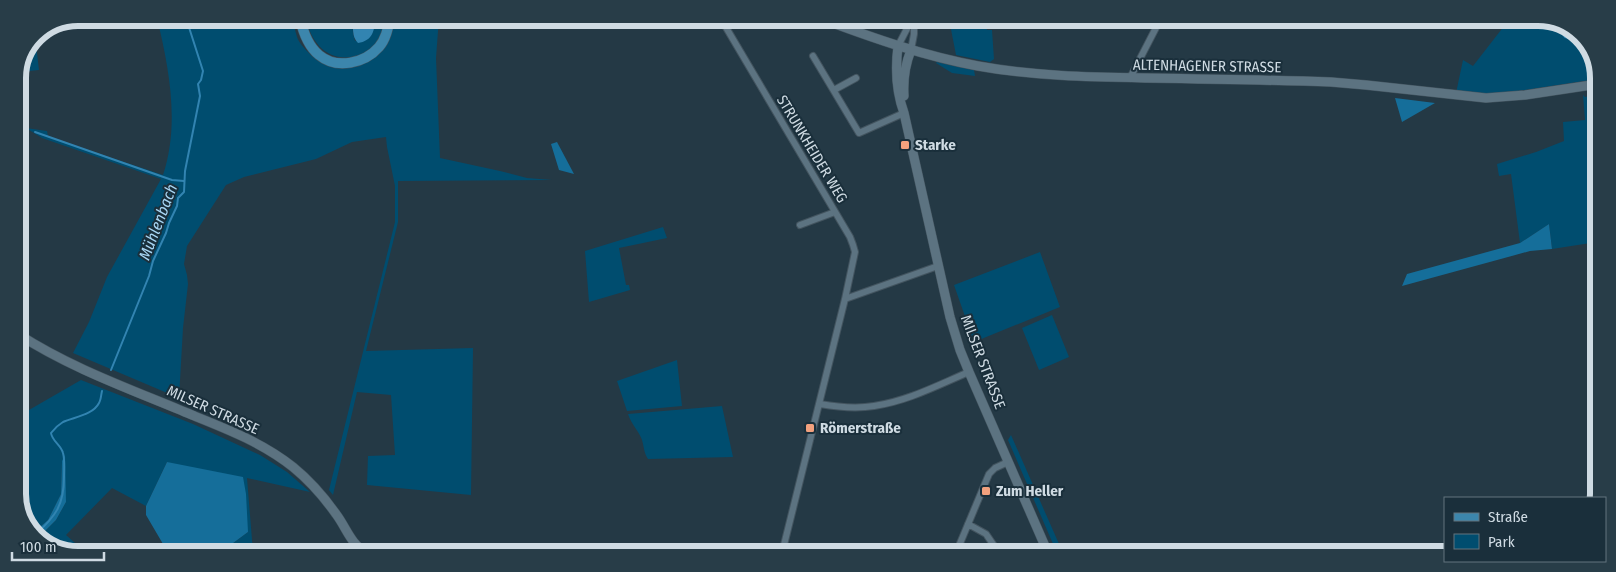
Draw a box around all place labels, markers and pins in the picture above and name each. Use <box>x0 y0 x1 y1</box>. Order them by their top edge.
place label: Starke <box>915 136 956 154</box>
marker: Starke <box>899 139 911 151</box>
place label: Römerstraße <box>820 419 901 437</box>
marker: Römerstraße <box>804 422 816 434</box>
place label: Zum Heller <box>996 482 1064 500</box>
marker: Zum Heller <box>980 485 992 497</box>

